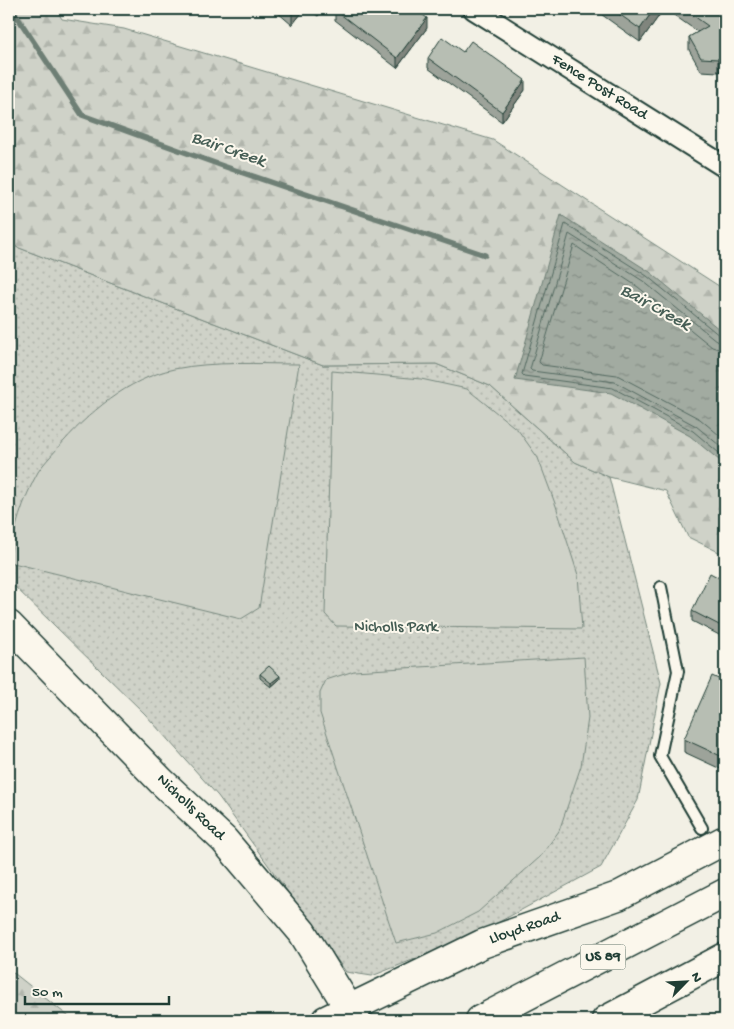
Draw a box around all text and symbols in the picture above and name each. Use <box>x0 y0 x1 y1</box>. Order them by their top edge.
street label: Fence Post Road <box>547 50 652 126</box>
water label: Bair Creek <box>188 128 269 173</box>
water label: Bair Creek <box>616 280 695 337</box>
park label: Nicholls Park <box>354 619 440 638</box>
street label: Nicholls Road <box>152 771 229 847</box>
street label: Lloyd Road <box>487 907 564 950</box>
road number: US 89 <box>580 944 626 970</box>
north arrow <box>662 956 712 1006</box>
text: N <box>686 970 705 985</box>
scale bar <box>25 974 169 1006</box>
text: 50 m <box>32 984 63 1002</box>

